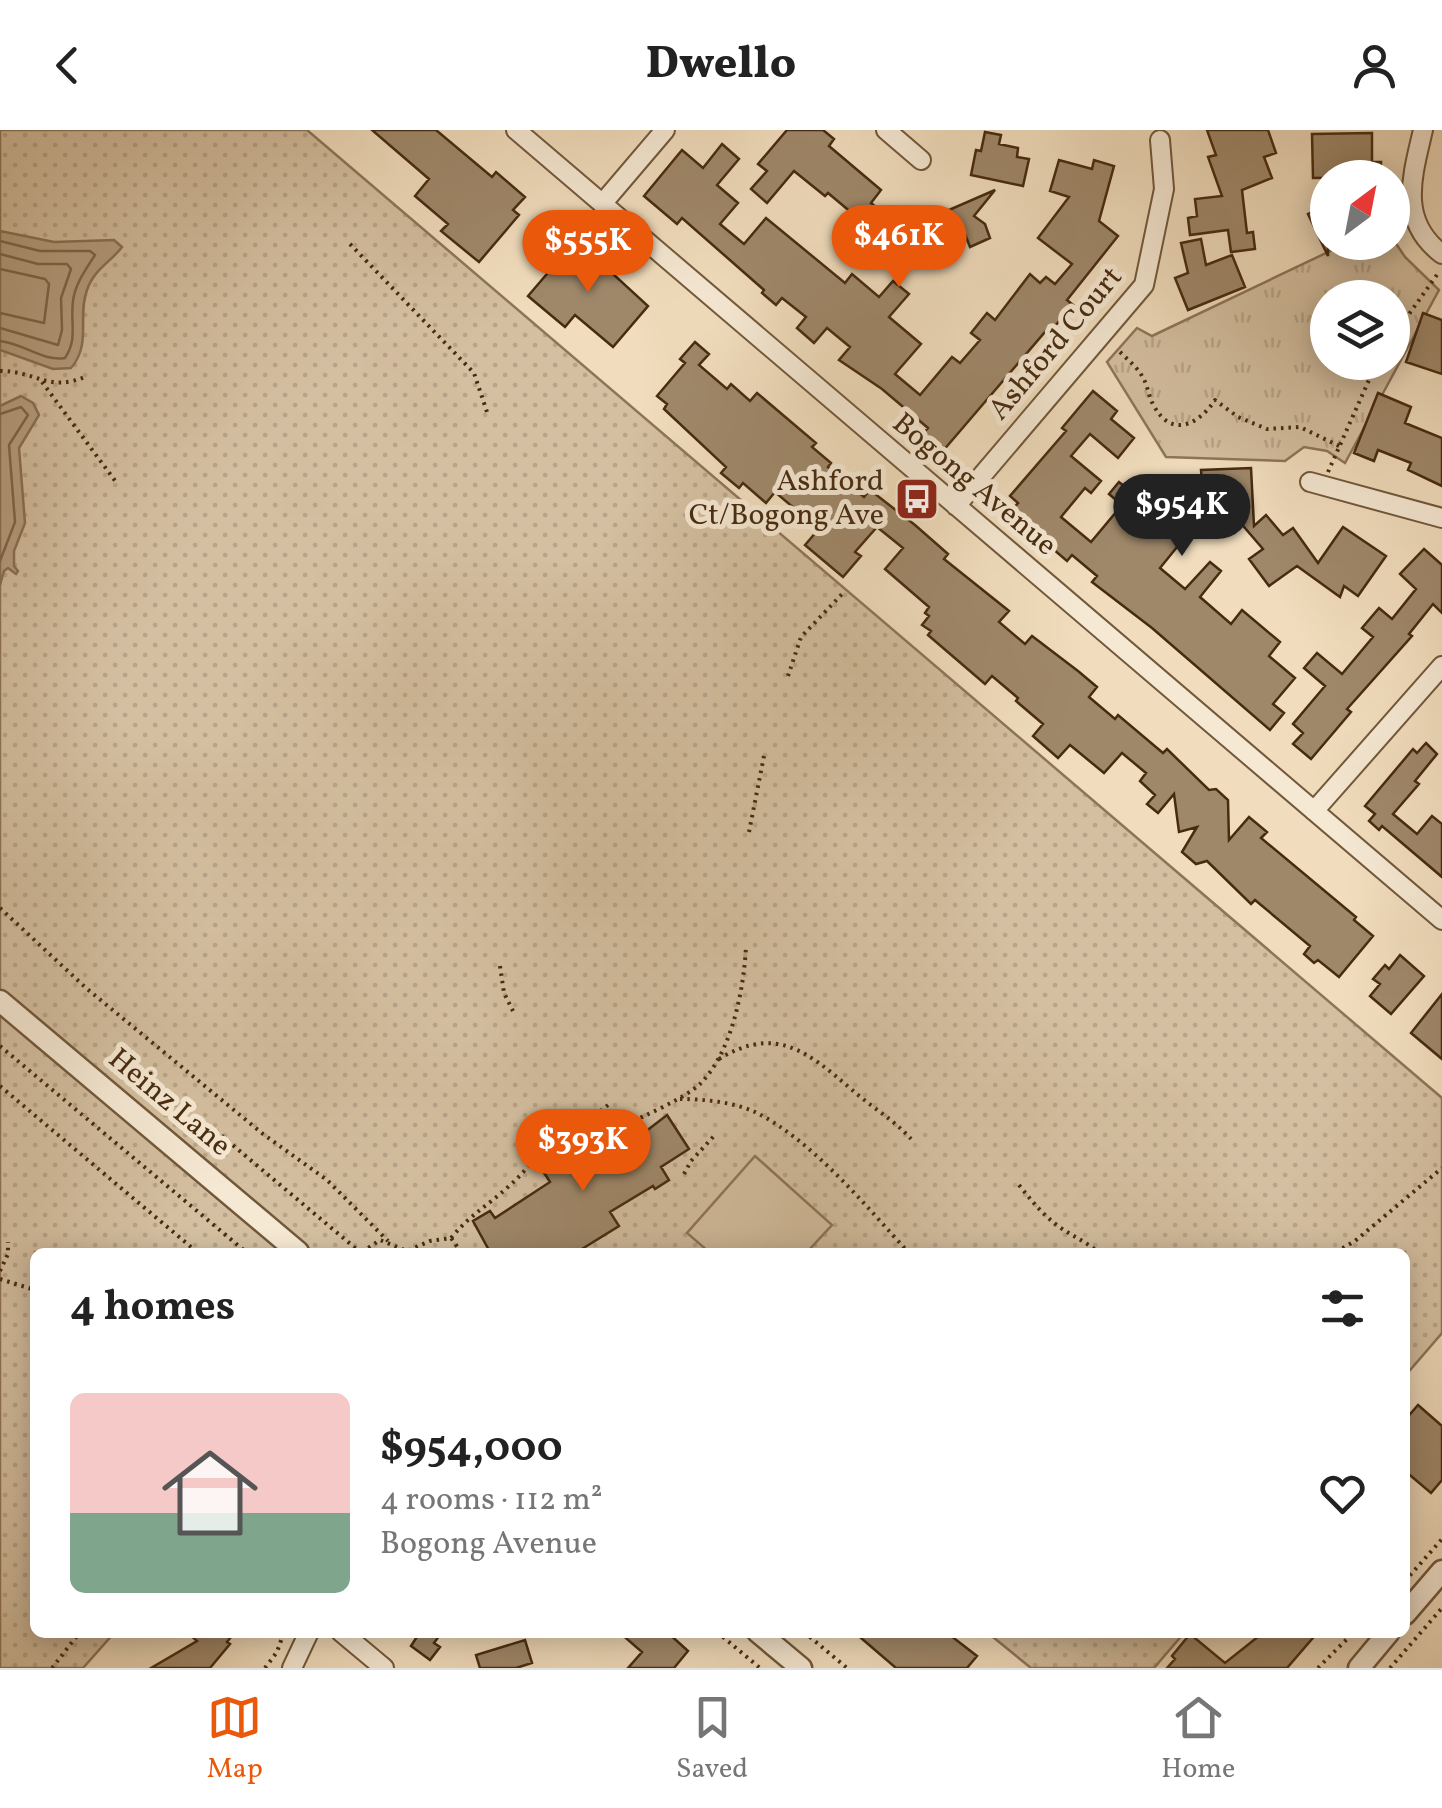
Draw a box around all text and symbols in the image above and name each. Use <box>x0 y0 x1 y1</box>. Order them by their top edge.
text: Dwello <box>646 34 796 97</box>
icon: back <box>40 38 95 93</box>
icon: person <box>1347 38 1402 93</box>
north arrow <box>1310 160 1410 260</box>
map controls <box>1310 160 1410 380</box>
pin: $461K <box>829 205 969 290</box>
pin: $555K <box>518 210 658 295</box>
text: $461K <box>854 215 944 259</box>
text: $555K <box>544 220 632 264</box>
street label: Ashford Court <box>979 258 1133 430</box>
button: layers <box>1310 280 1410 380</box>
street label: Bogong Avenue <box>883 404 1065 566</box>
place label: Ashford Ct/Bogong Ave <box>689 461 884 537</box>
pin: $954K <box>1112 474 1252 559</box>
bus stop icon: Ashford Ct/Bogong Ave <box>894 476 940 522</box>
text: $954K <box>1135 484 1229 528</box>
street label: Heinz Lane <box>99 1039 239 1167</box>
pin: $393K <box>513 1109 653 1194</box>
text: $393K <box>538 1119 628 1163</box>
text: 4 homes <box>70 1279 235 1338</box>
icon: filters <box>1315 1281 1370 1336</box>
text: $954,000 <box>380 1420 563 1479</box>
icon: home <box>150 1433 270 1553</box>
icon: heart <box>1315 1466 1370 1521</box>
text: 4 rooms · 112 m² <box>380 1479 603 1523</box>
text: Bogong Avenue <box>380 1523 597 1567</box>
tab: Map <box>207 1690 263 1789</box>
tab: Saved <box>676 1690 748 1789</box>
tab: Home <box>1161 1690 1235 1789</box>

